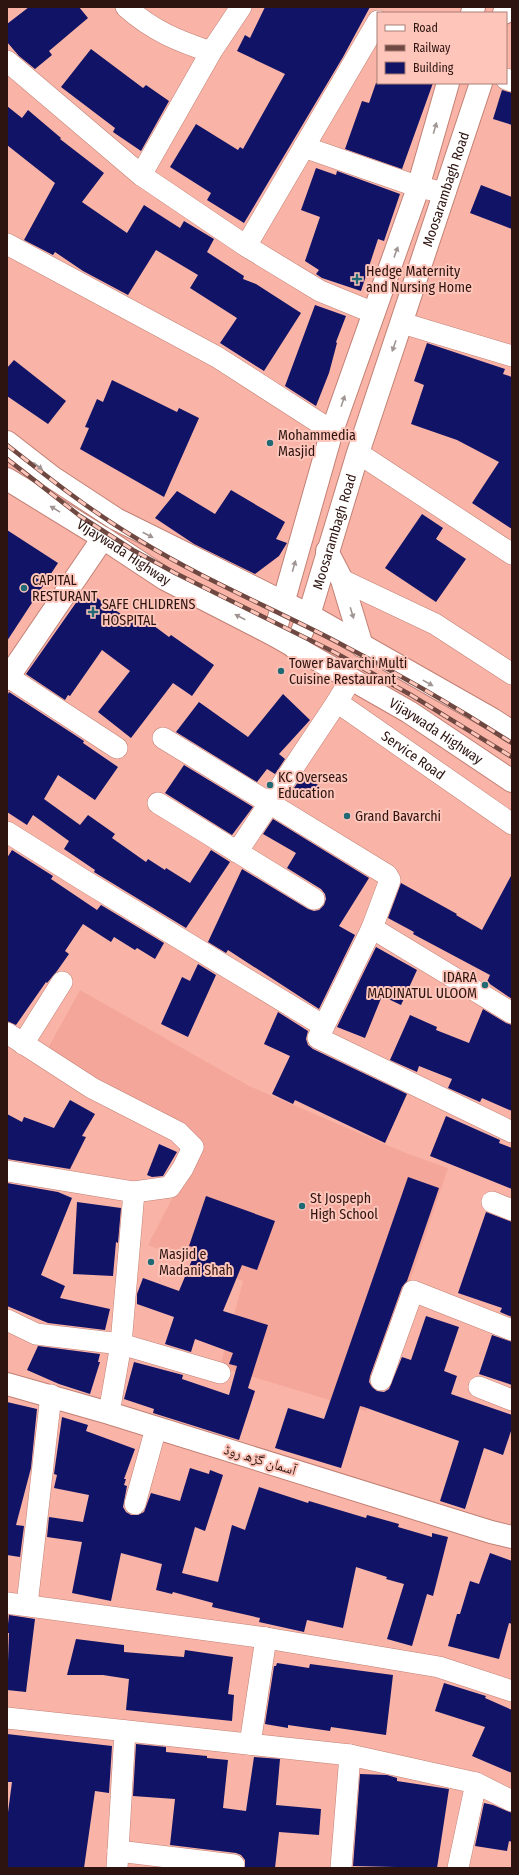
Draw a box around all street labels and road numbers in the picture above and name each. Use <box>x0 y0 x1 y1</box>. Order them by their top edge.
street label: Moosarambagh Road <box>419 130 473 249</box>
street label: Moosarambagh Road <box>309 472 360 591</box>
street label: Vijaywada Highway <box>74 516 174 589</box>
street label: Vijaywada Highway <box>386 694 487 768</box>
street label: Service Road <box>378 727 448 783</box>
street label: آسمان گڑھ روڈ <box>222 1441 299 1479</box>

